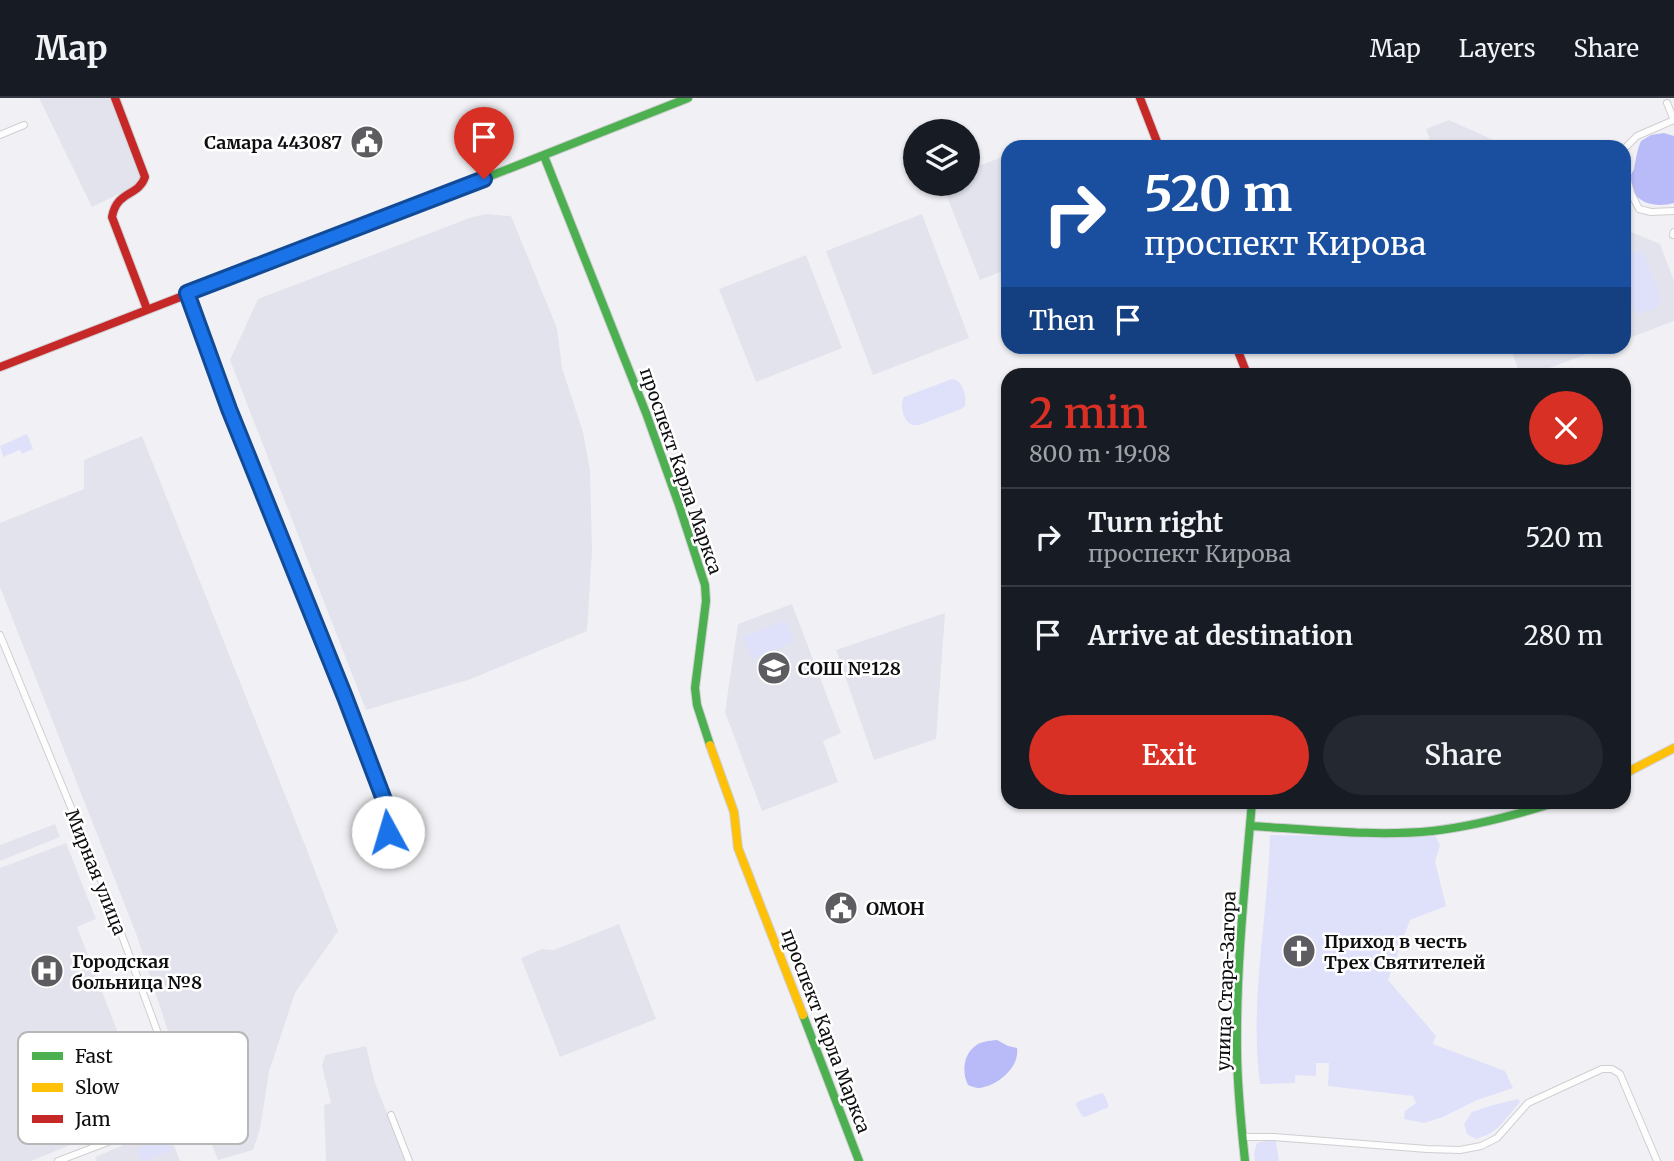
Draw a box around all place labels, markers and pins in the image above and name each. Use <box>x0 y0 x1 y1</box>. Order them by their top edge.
pin <box>454 107 514 179</box>
public building icon: Самара 443087 <box>348 123 386 161</box>
place label: Самара 443087 <box>204 131 342 154</box>
school or university icon: СОШ №128 <box>755 649 793 687</box>
place label: СОШ №128 <box>798 657 901 680</box>
public building icon: ОМОН <box>822 889 860 927</box>
place label: ОМОН <box>866 897 925 920</box>
place label: Приход в честь Трех Святителей <box>1324 930 1486 974</box>
church icon: Приход в честь Трех Святителей <box>1280 932 1318 970</box>
place label: Городская больница №8 <box>72 950 202 994</box>
hospital icon: Городская больница №8 <box>28 952 66 990</box>

